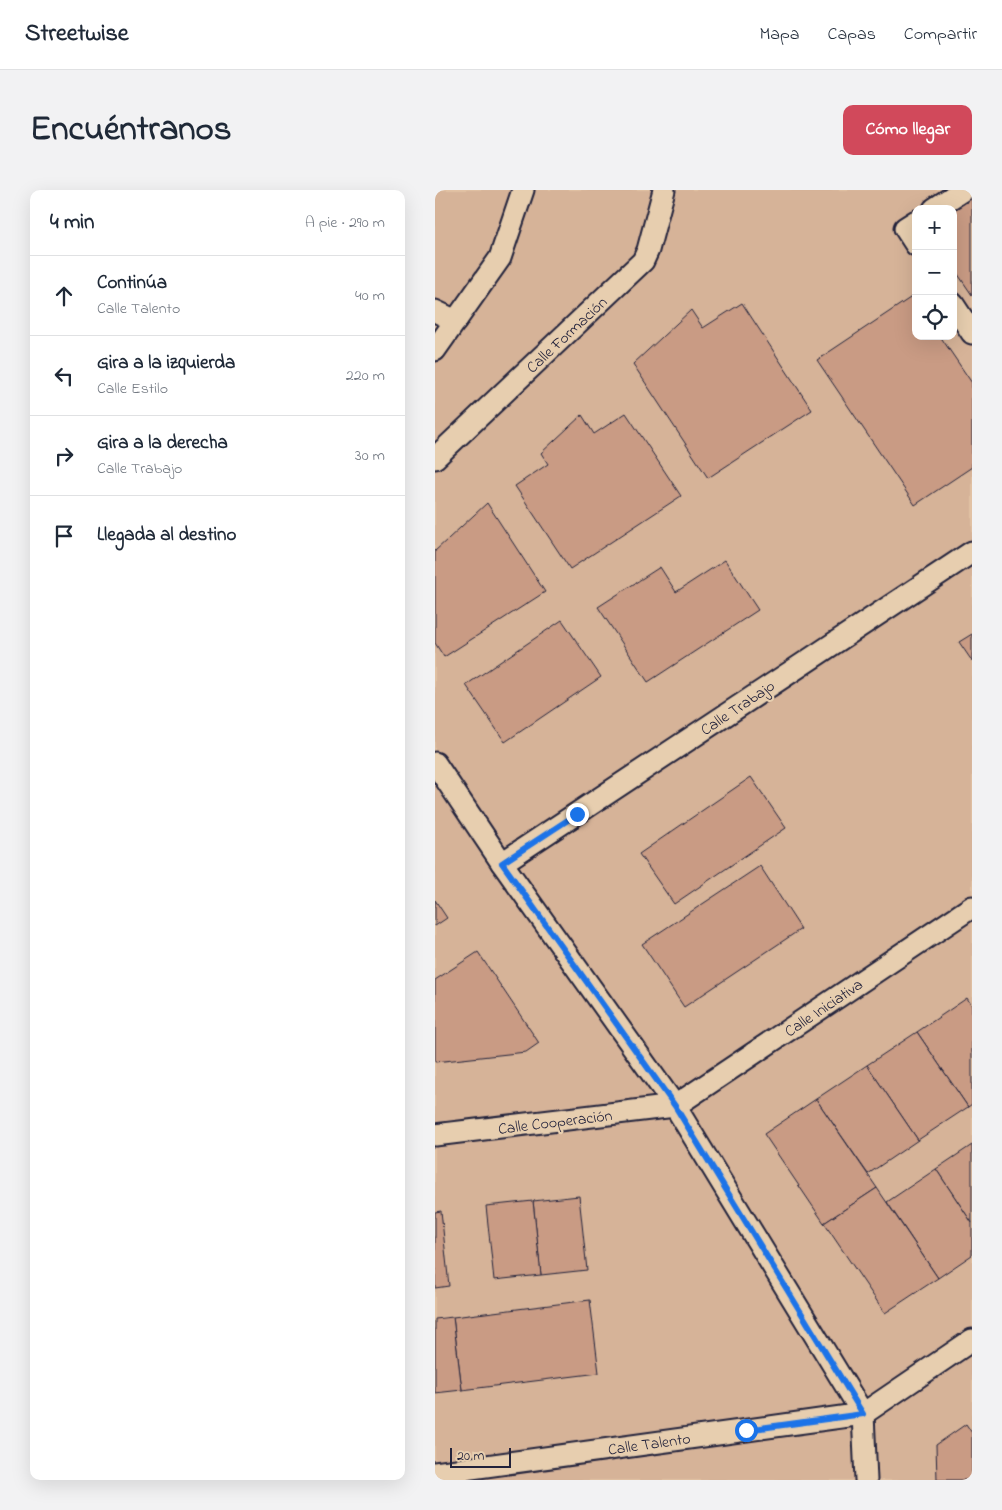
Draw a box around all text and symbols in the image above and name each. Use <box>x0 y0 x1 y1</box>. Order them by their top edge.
text: Streetwise <box>25 17 129 52</box>
text: Mapa <box>759 22 800 48</box>
text: Capas <box>828 22 876 48</box>
text: Compartir <box>904 22 977 48</box>
text: Encuéntranos <box>30 105 232 156</box>
button: Cómo llegar <box>843 105 972 155</box>
map controls <box>912 205 957 340</box>
button: + <box>912 205 957 250</box>
text: 4 min <box>50 208 94 238</box>
text: A pie · 290 m <box>305 211 385 235</box>
button: − <box>912 250 957 295</box>
text: Continúa <box>97 270 167 297</box>
icon: ahead <box>50 282 78 310</box>
text: 40 m <box>355 284 385 308</box>
street label: Calle Formación <box>521 291 613 380</box>
button: locate <box>912 295 957 340</box>
text: Calle Talento <box>97 297 180 321</box>
text: Gira a la izquierda <box>97 350 235 377</box>
icon: left <box>50 362 78 390</box>
text: 220 m <box>346 364 385 388</box>
text: Calle Estilo <box>97 377 168 401</box>
text: Gira a la derecha <box>97 430 228 457</box>
icon: right <box>50 442 78 470</box>
text: 30 m <box>355 444 385 468</box>
text: Calle Trabajo <box>97 457 182 481</box>
icon: arrive <box>50 522 78 550</box>
text: Llegada al destino <box>97 522 236 549</box>
street label: Calle Trabajo <box>696 675 780 742</box>
route end <box>566 803 589 826</box>
street label: Calle Iniciativa <box>780 973 868 1044</box>
street label: Calle Cooperación <box>497 1104 614 1142</box>
route start <box>735 1419 758 1442</box>
street label: Calle Talento <box>606 1427 692 1463</box>
scale bar <box>450 1445 511 1468</box>
text: 20 m <box>457 1446 484 1467</box>

